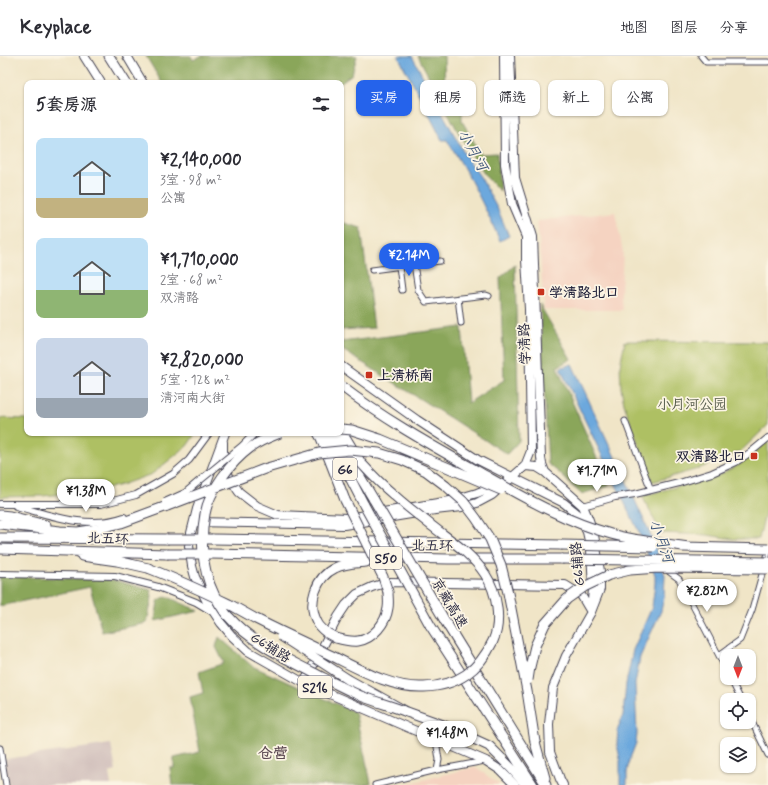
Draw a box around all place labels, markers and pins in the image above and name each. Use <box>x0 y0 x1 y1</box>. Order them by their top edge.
pin: ¥2.14M <box>376 243 442 277</box>
place label: 学清路北口 <box>549 284 619 302</box>
marker: 学清路北口 <box>536 287 546 297</box>
place label: 上清桥南 <box>377 367 433 385</box>
marker: 上清桥南 <box>364 370 374 380</box>
place label: 双清路北口 <box>676 448 746 466</box>
marker: 双清路北口 <box>749 451 759 461</box>
pin: ¥1.71M <box>564 459 630 493</box>
pin: ¥1.38M <box>53 479 119 513</box>
pin: ¥2.82M <box>674 579 740 613</box>
pin: ¥1.48M <box>414 721 480 755</box>

